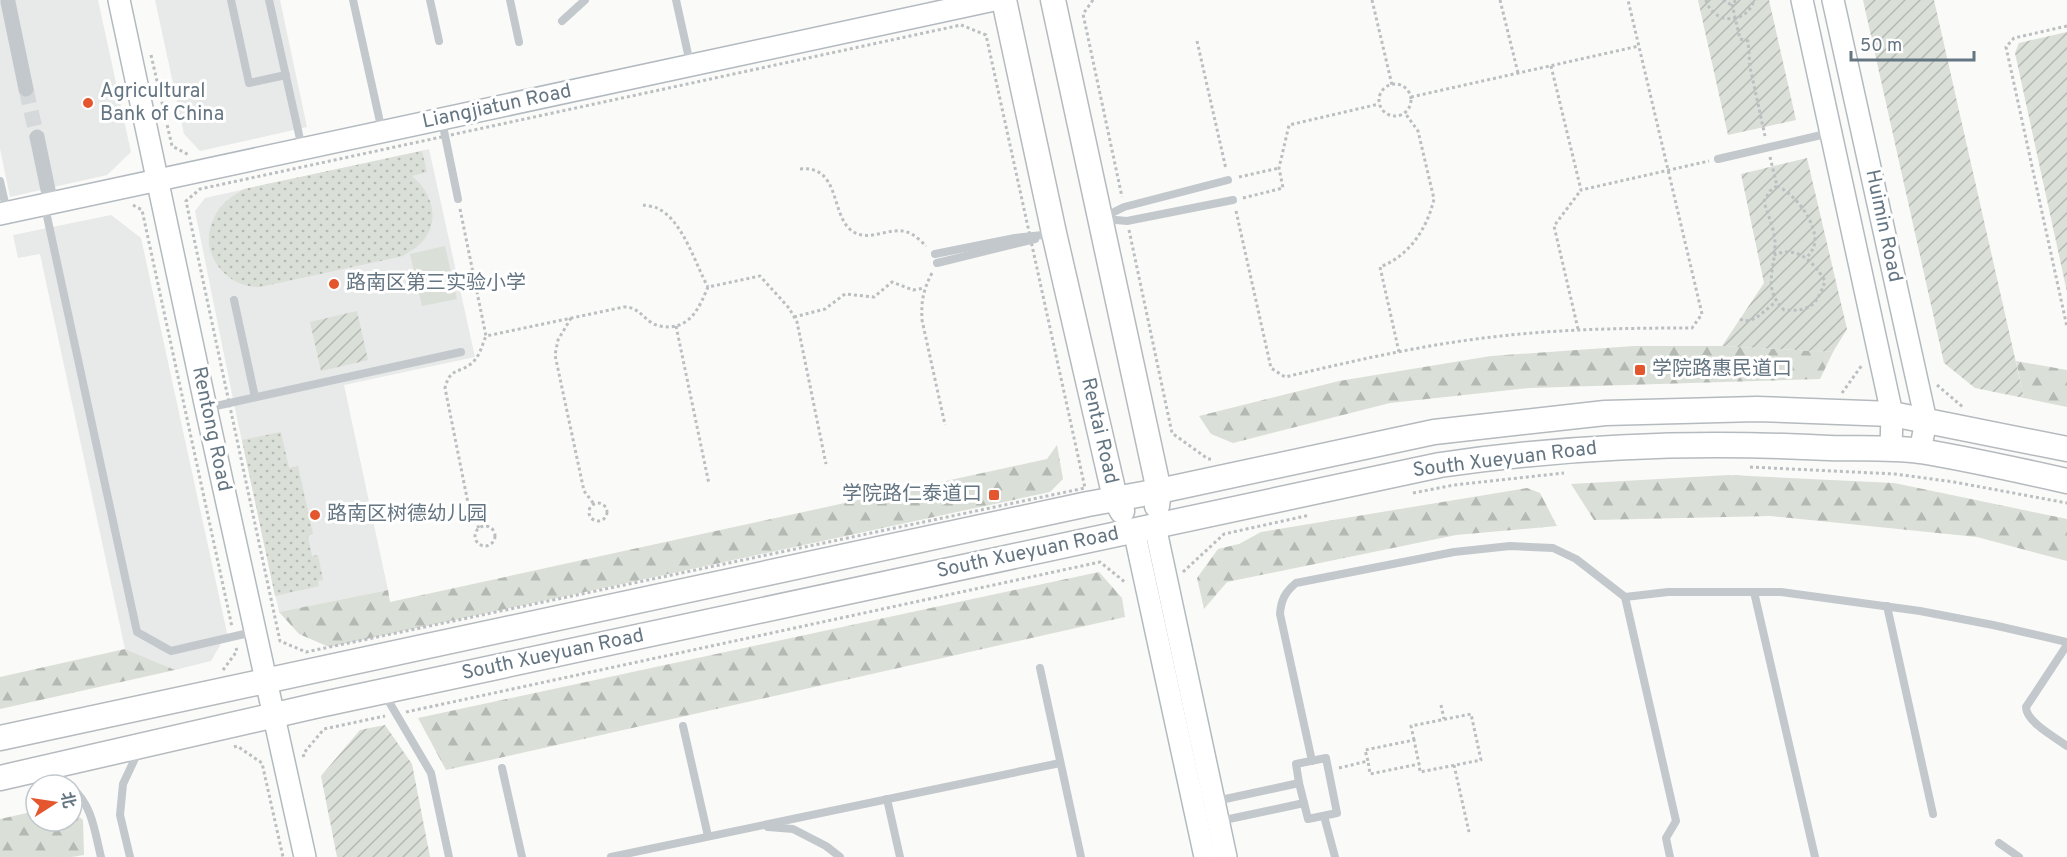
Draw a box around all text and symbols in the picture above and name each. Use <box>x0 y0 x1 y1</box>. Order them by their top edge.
scale bar <box>1851 24 1974 62</box>
text: 50 m <box>1860 35 1902 58</box>
place label: Agricultural Bank of China <box>100 79 224 128</box>
street label: Liangjiatun Road <box>420 79 574 135</box>
marker: Agricultural Bank of China <box>81 96 95 110</box>
street label: Huimin Road <box>1858 167 1908 285</box>
place label: 路南区第三实验小学 <box>346 271 526 297</box>
marker: 路南区第三实验小学 <box>327 277 341 291</box>
place label: 学院路惠民道口 <box>1652 357 1792 383</box>
marker: 学院路惠民道口 <box>1633 363 1647 377</box>
street label: Rentong Road <box>185 364 237 494</box>
street label: Rentai Road <box>1074 375 1124 487</box>
street label: South Xueyuan Road <box>1411 436 1599 484</box>
place label: 学院路仁泰道口 <box>842 482 982 508</box>
marker: 学院路仁泰道口 <box>987 488 1001 502</box>
place label: 路南区树德幼儿园 <box>327 502 487 528</box>
marker: 路南区树德幼儿园 <box>308 508 322 522</box>
street label: South Xueyuan Road <box>934 521 1122 585</box>
street label: South Xueyuan Road <box>459 623 647 687</box>
north arrow <box>24 773 84 833</box>
text: 北 <box>55 790 78 810</box>

